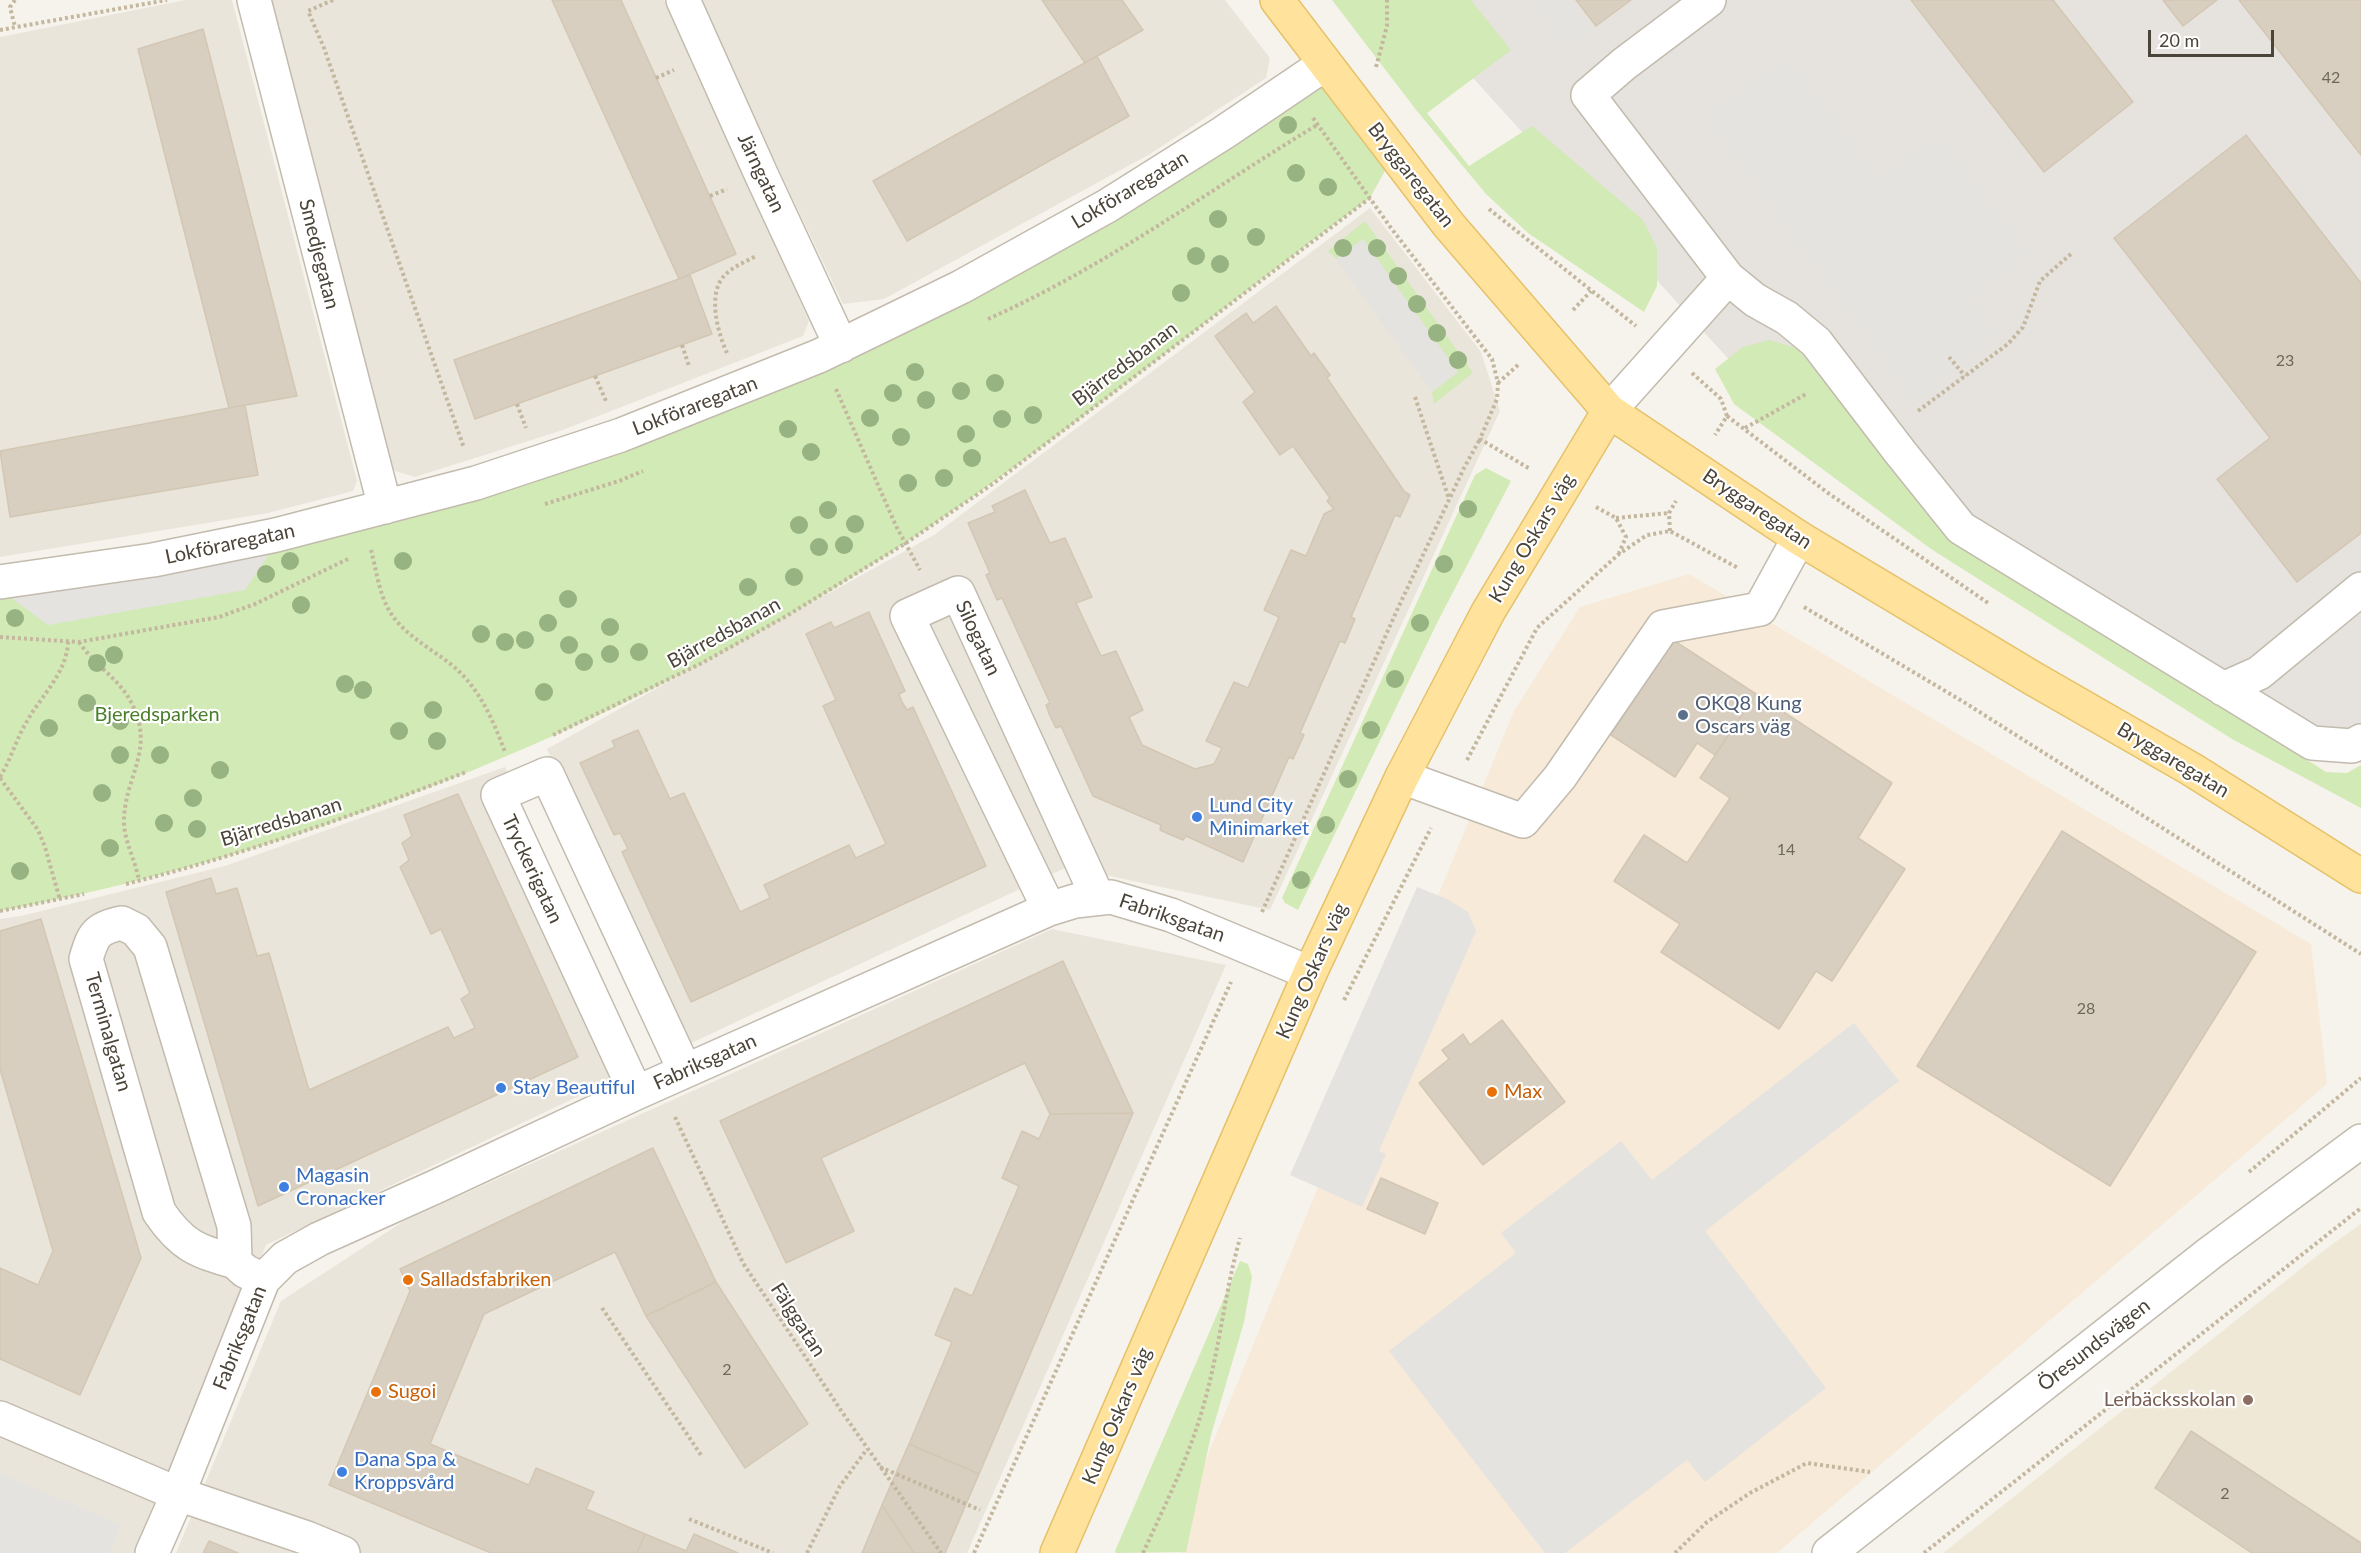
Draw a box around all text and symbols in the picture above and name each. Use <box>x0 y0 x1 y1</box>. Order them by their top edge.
scale bar <box>2151 18 2277 56</box>
text: 20 m <box>2159 29 2199 51</box>
house number: 42 <box>2322 68 2340 88</box>
street label: Bryggaregatan <box>1363 118 1459 232</box>
street label: Järngatan <box>732 129 790 217</box>
street label: Lokföraregatan <box>1067 146 1193 234</box>
street label: Smedjegatan <box>294 196 344 312</box>
street label: Bjärredsbanan <box>1068 317 1182 411</box>
house number: 23 <box>2276 351 2294 371</box>
street label: Lokföraregatan <box>629 371 761 441</box>
street label: Bryggaregatan <box>1698 464 1816 554</box>
street label: Kung Oskars väg <box>1484 469 1580 607</box>
street label: Lokföraregatan <box>163 519 297 569</box>
street label: Bjärredsbanan <box>663 592 785 674</box>
street label: Silogatan <box>950 597 1006 679</box>
place label: OKQ8 Kung Oscars väg <box>1695 692 1802 739</box>
park label: Bjeredsparken <box>94 703 220 727</box>
marker: OKQ8 Kung Oscars väg <box>1676 708 1690 722</box>
street label: Bryggaregatan <box>2113 717 2233 803</box>
street label: Bjärredsbanan <box>218 792 344 852</box>
place label: Lund City Minimarket <box>1209 794 1309 841</box>
marker: Lund City Minimarket <box>1190 810 1204 824</box>
street label: Tryckerigatan <box>496 811 568 927</box>
house number: 14 <box>1777 840 1795 860</box>
street label: Fabriksgatan <box>1116 889 1228 947</box>
street label: Kung Oskars väg <box>1271 899 1353 1043</box>
street label: Terminalgatan <box>80 970 136 1094</box>
house number: 28 <box>2077 999 2095 1019</box>
street label: Fabriksgatan <box>650 1029 760 1095</box>
place label: Stay Beautiful <box>513 1076 635 1100</box>
place label: Max <box>1504 1080 1542 1104</box>
marker: Stay Beautiful <box>494 1081 508 1095</box>
marker: Max <box>1485 1085 1499 1099</box>
place label: Magasin Cronacker <box>296 1164 386 1211</box>
marker: Magasin Cronacker <box>277 1180 291 1194</box>
place label: Salladsfabriken <box>420 1268 551 1292</box>
marker: Salladsfabriken <box>401 1273 415 1287</box>
street label: Fälggatan <box>765 1278 831 1362</box>
street label: Fabriksgatan <box>208 1282 272 1394</box>
street label: Öresundsvägen <box>2033 1294 2155 1396</box>
street label: Kung Oskars väg <box>1077 1344 1157 1488</box>
house number: 2 <box>722 1360 732 1380</box>
place label: Sugoi <box>388 1380 436 1404</box>
marker: Sugoi <box>369 1385 383 1399</box>
place label: Lerbäcksskolan <box>2104 1388 2236 1412</box>
marker: Lerbäcksskolan <box>2241 1393 2255 1407</box>
place label: Dana Spa & Kroppsvård <box>354 1448 456 1495</box>
marker: Dana Spa & Kroppsvård <box>335 1465 349 1479</box>
house number: 2 <box>2220 1484 2230 1504</box>

